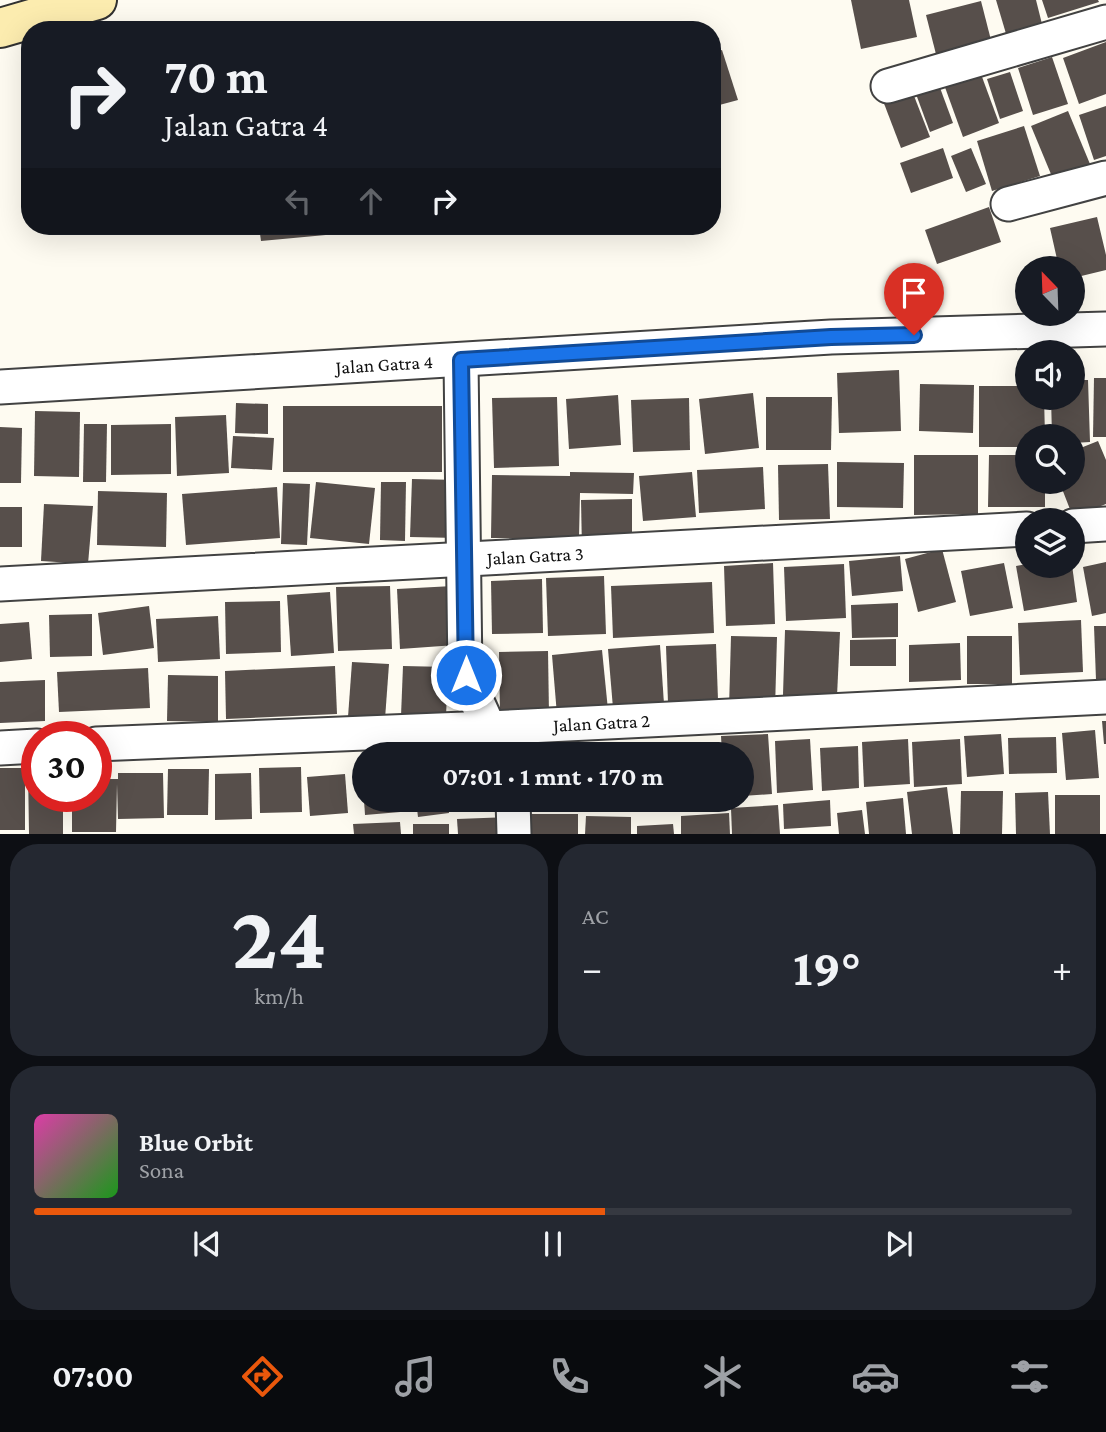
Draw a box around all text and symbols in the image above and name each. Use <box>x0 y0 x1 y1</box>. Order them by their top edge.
icon: right <box>49 49 140 140</box>
text: 70 m <box>164 49 268 104</box>
text: Jalan Gatra 4 <box>164 107 328 143</box>
icon: left <box>279 182 317 220</box>
icon: ahead <box>352 182 390 220</box>
icon: right <box>425 182 463 220</box>
north arrow <box>1015 256 1085 326</box>
map controls <box>1015 256 1085 578</box>
pin <box>884 263 944 335</box>
icon: arrive <box>895 274 933 312</box>
button: sound <box>1015 340 1085 410</box>
street label: Jalan Gatra 4 <box>333 350 434 377</box>
button: search <box>1015 424 1085 494</box>
button: layers <box>1015 508 1085 578</box>
street label: Jalan Gatra 3 <box>484 542 584 569</box>
position arrow <box>429 638 503 712</box>
street label: Jalan Gatra 2 <box>551 709 650 735</box>
speed limit sign: 30 <box>21 721 112 812</box>
text: 07:01 · 1 mnt · 170 m <box>443 762 663 791</box>
text: 24 <box>231 886 327 988</box>
text: AC <box>582 903 609 929</box>
text: 19° <box>793 938 861 996</box>
text: − <box>582 947 602 989</box>
text: + <box>1052 947 1072 989</box>
text: km/h <box>254 983 304 1009</box>
text: Blue Orbit <box>139 1128 253 1157</box>
text: Sona <box>139 1157 184 1183</box>
icon: previous <box>188 1225 226 1263</box>
icon: pause <box>534 1225 572 1263</box>
icon: next <box>880 1225 918 1263</box>
icon: directions <box>238 1352 287 1401</box>
icon: music <box>391 1352 440 1401</box>
icon: phone <box>545 1352 594 1401</box>
icon: climate <box>698 1352 747 1401</box>
icon: car <box>851 1352 900 1401</box>
icon: filters <box>1005 1352 1054 1401</box>
text: 07:00 <box>52 1358 134 1394</box>

